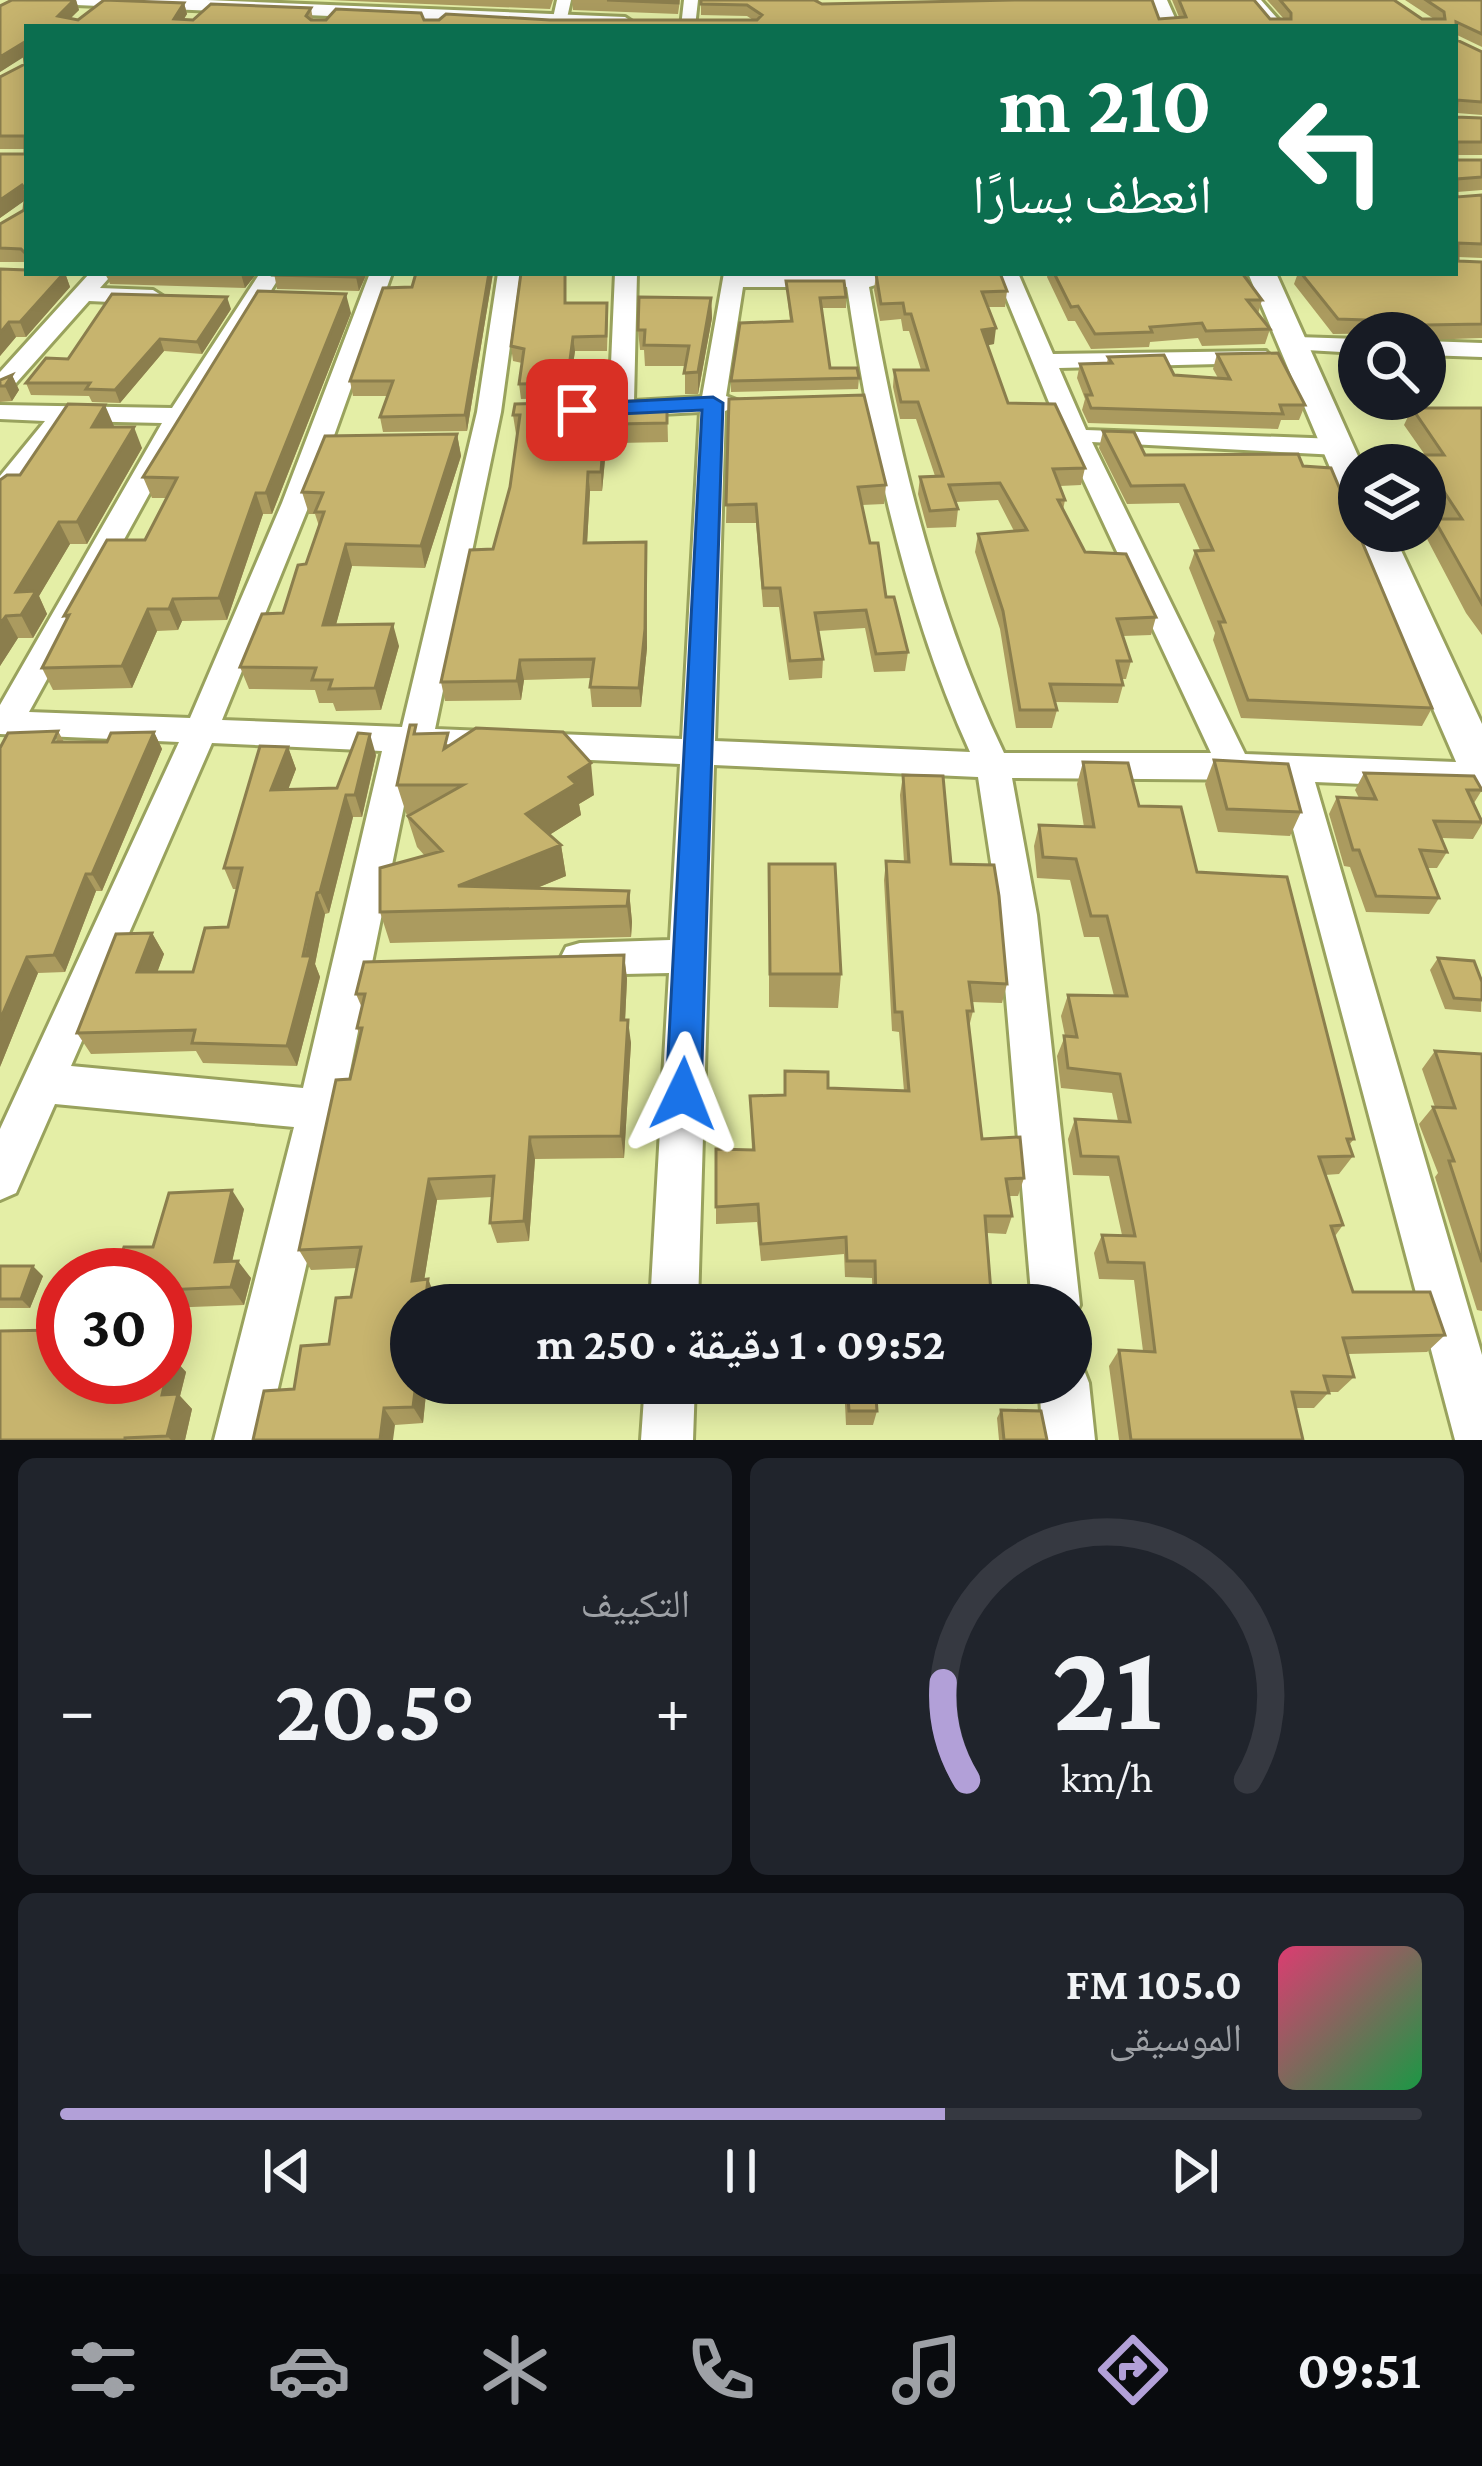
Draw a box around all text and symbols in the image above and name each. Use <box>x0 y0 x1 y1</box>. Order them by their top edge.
text: 210 m <box>999 57 1212 150</box>
icon: left <box>1254 72 1410 228</box>
text: انعطف يسارًا <box>972 165 1212 225</box>
map controls <box>1338 312 1446 552</box>
button: search <box>1338 312 1446 420</box>
pin <box>526 359 628 461</box>
icon: arrive <box>544 377 610 443</box>
button: layers <box>1338 444 1446 552</box>
position arrow <box>620 1031 746 1157</box>
speed limit sign: 30 <box>36 1248 192 1404</box>
text: 09:52 · 1 دقيقة · 250 m <box>537 1319 945 1369</box>
text: التكييف <box>581 1582 690 1625</box>
text: 21 <box>1052 1617 1162 1756</box>
text: 20.5° <box>275 1659 475 1759</box>
text: − <box>60 1673 95 1746</box>
text: + <box>655 1673 690 1746</box>
text: km/h <box>1061 1753 1153 1800</box>
text: 105.0 FM <box>1066 1959 1242 2009</box>
text: الموسيقى <box>1109 2016 1242 2059</box>
icon: previous <box>254 2138 320 2204</box>
icon: pause <box>708 2138 774 2204</box>
icon: next <box>1162 2138 1228 2204</box>
icon: filters <box>61 2328 145 2412</box>
icon: car <box>267 2328 351 2412</box>
icon: climate <box>473 2328 557 2412</box>
icon: phone <box>679 2328 763 2412</box>
icon: music <box>885 2328 969 2412</box>
icon: directions <box>1091 2328 1175 2412</box>
text: 09:51 <box>1297 2340 1421 2400</box>

